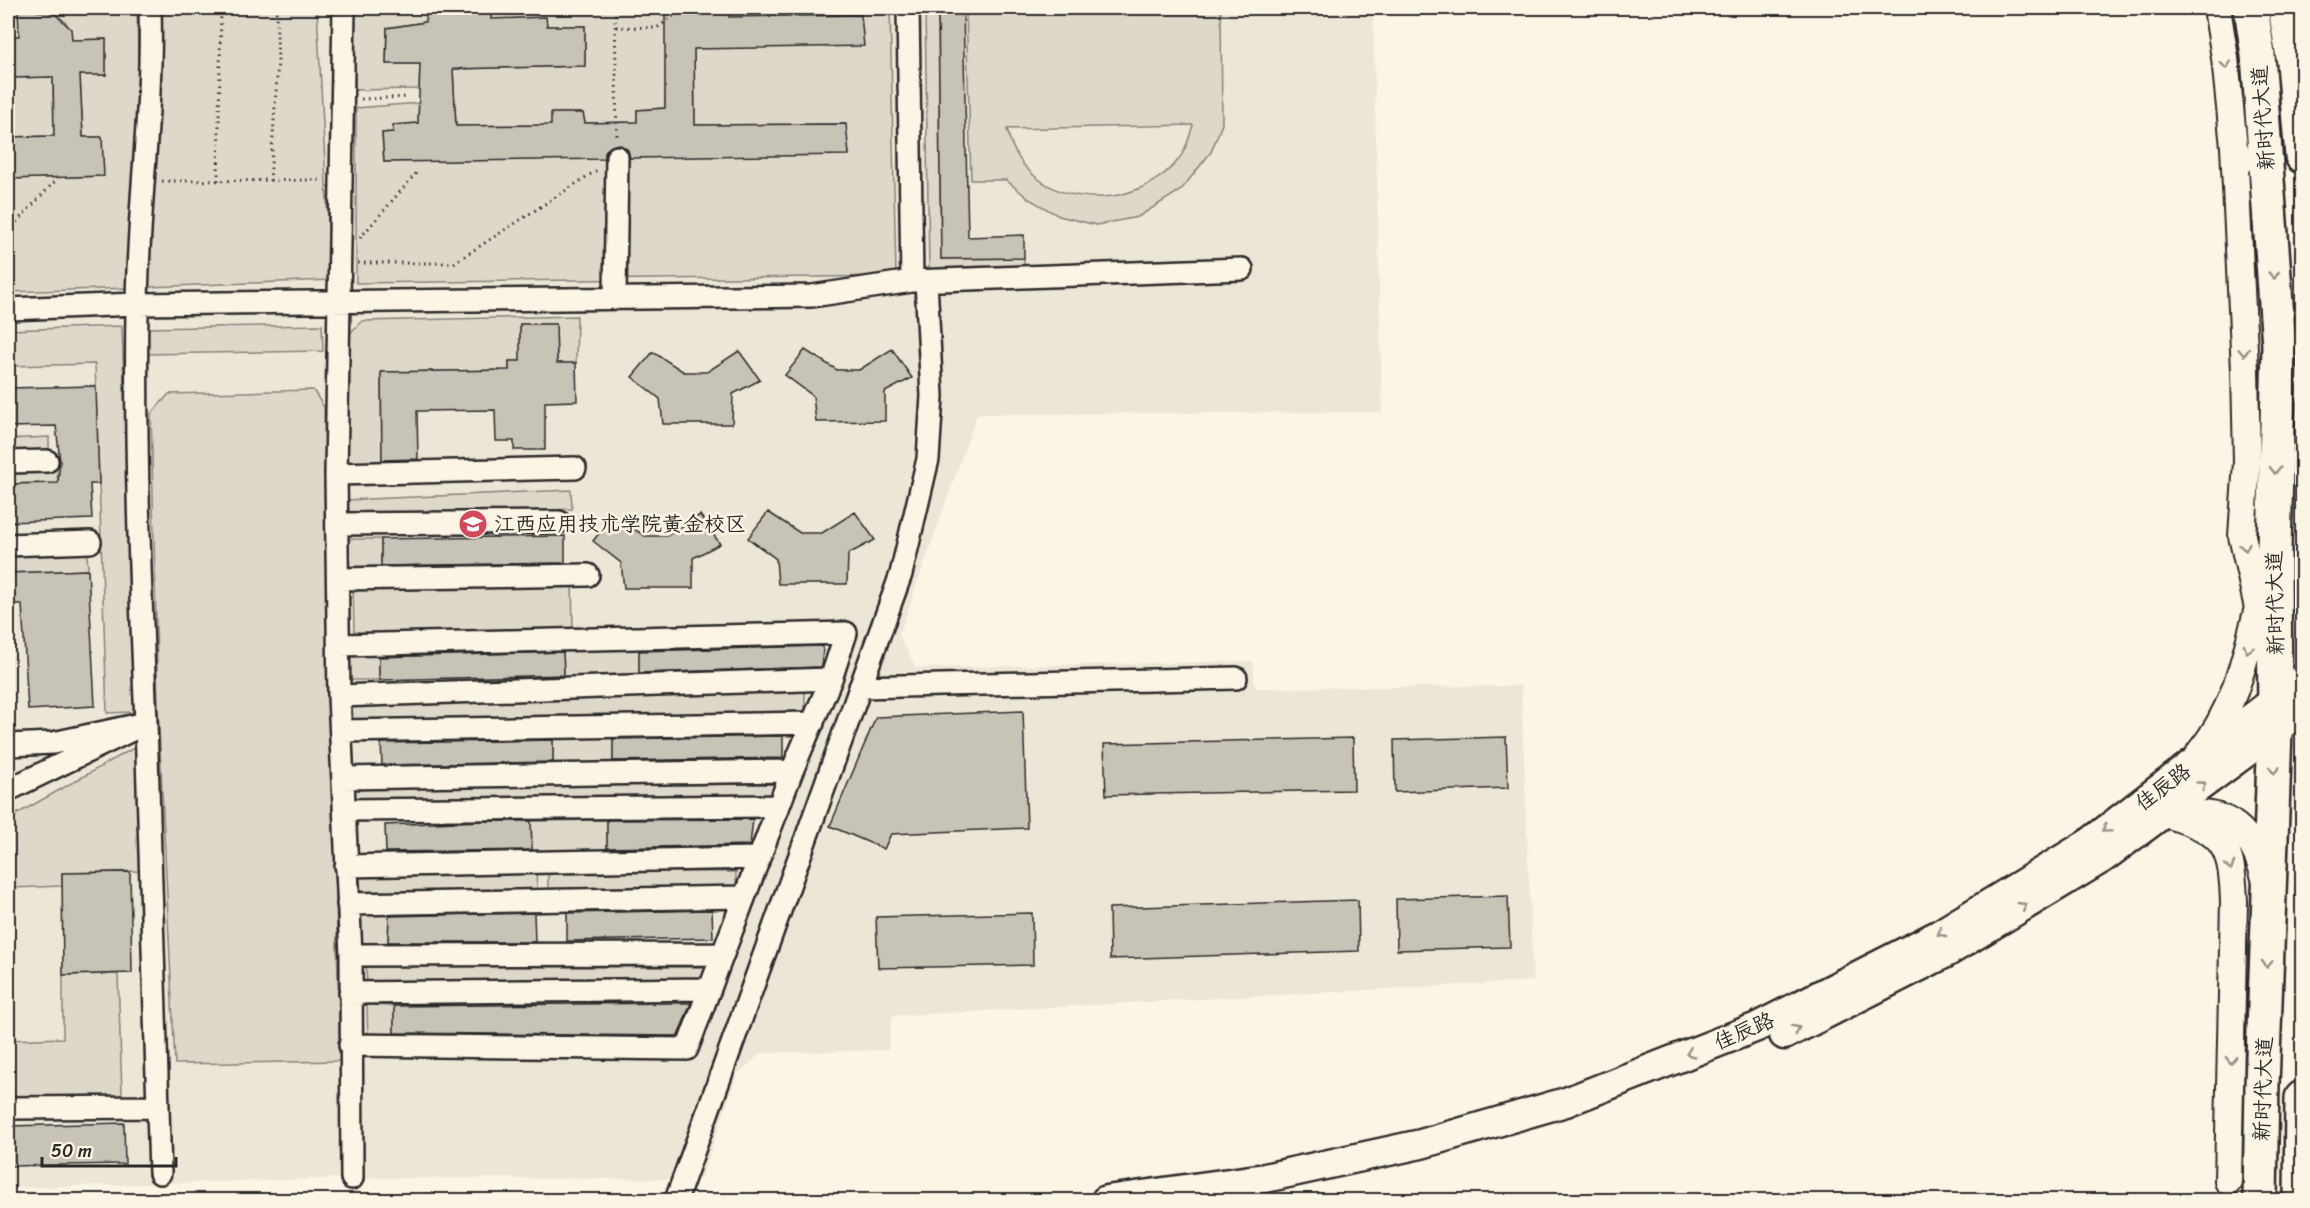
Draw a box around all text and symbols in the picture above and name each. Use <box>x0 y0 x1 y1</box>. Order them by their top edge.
one-way arrow <box>2219 61 2231 70</box>
street label: 新时代大道 <box>2240 64 2286 172</box>
one-way arrow <box>2268 270 2281 279</box>
one-way arrow <box>2237 347 2250 357</box>
one-way arrow <box>2269 465 2281 474</box>
place label: 江西应用技术学院黄金校区 <box>494 505 746 543</box>
school or university icon: 江西应用技术学院黄金校区 <box>457 508 489 540</box>
one-way arrow <box>2238 541 2251 551</box>
street label: 新时代大道 <box>2255 550 2295 656</box>
one-way arrow <box>2243 643 2256 653</box>
street label: 佳辰路 <box>2126 753 2200 821</box>
one-way arrow <box>2268 765 2280 774</box>
one-way arrow <box>2195 781 2206 792</box>
one-way arrow <box>2102 822 2113 833</box>
one-way arrow <box>2223 861 2236 871</box>
one-way arrow <box>2017 902 2027 914</box>
one-way arrow <box>1937 925 1947 937</box>
one-way arrow <box>2261 960 2274 969</box>
street label: 佳辰路 <box>1708 1001 1780 1061</box>
one-way arrow <box>1790 1025 1801 1036</box>
street label: 新时代大道 <box>2242 1036 2284 1142</box>
one-way arrow <box>1685 1046 1696 1058</box>
one-way arrow <box>2225 1056 2237 1065</box>
scale bar <box>42 1130 176 1168</box>
text: 50 m <box>51 1135 92 1167</box>

